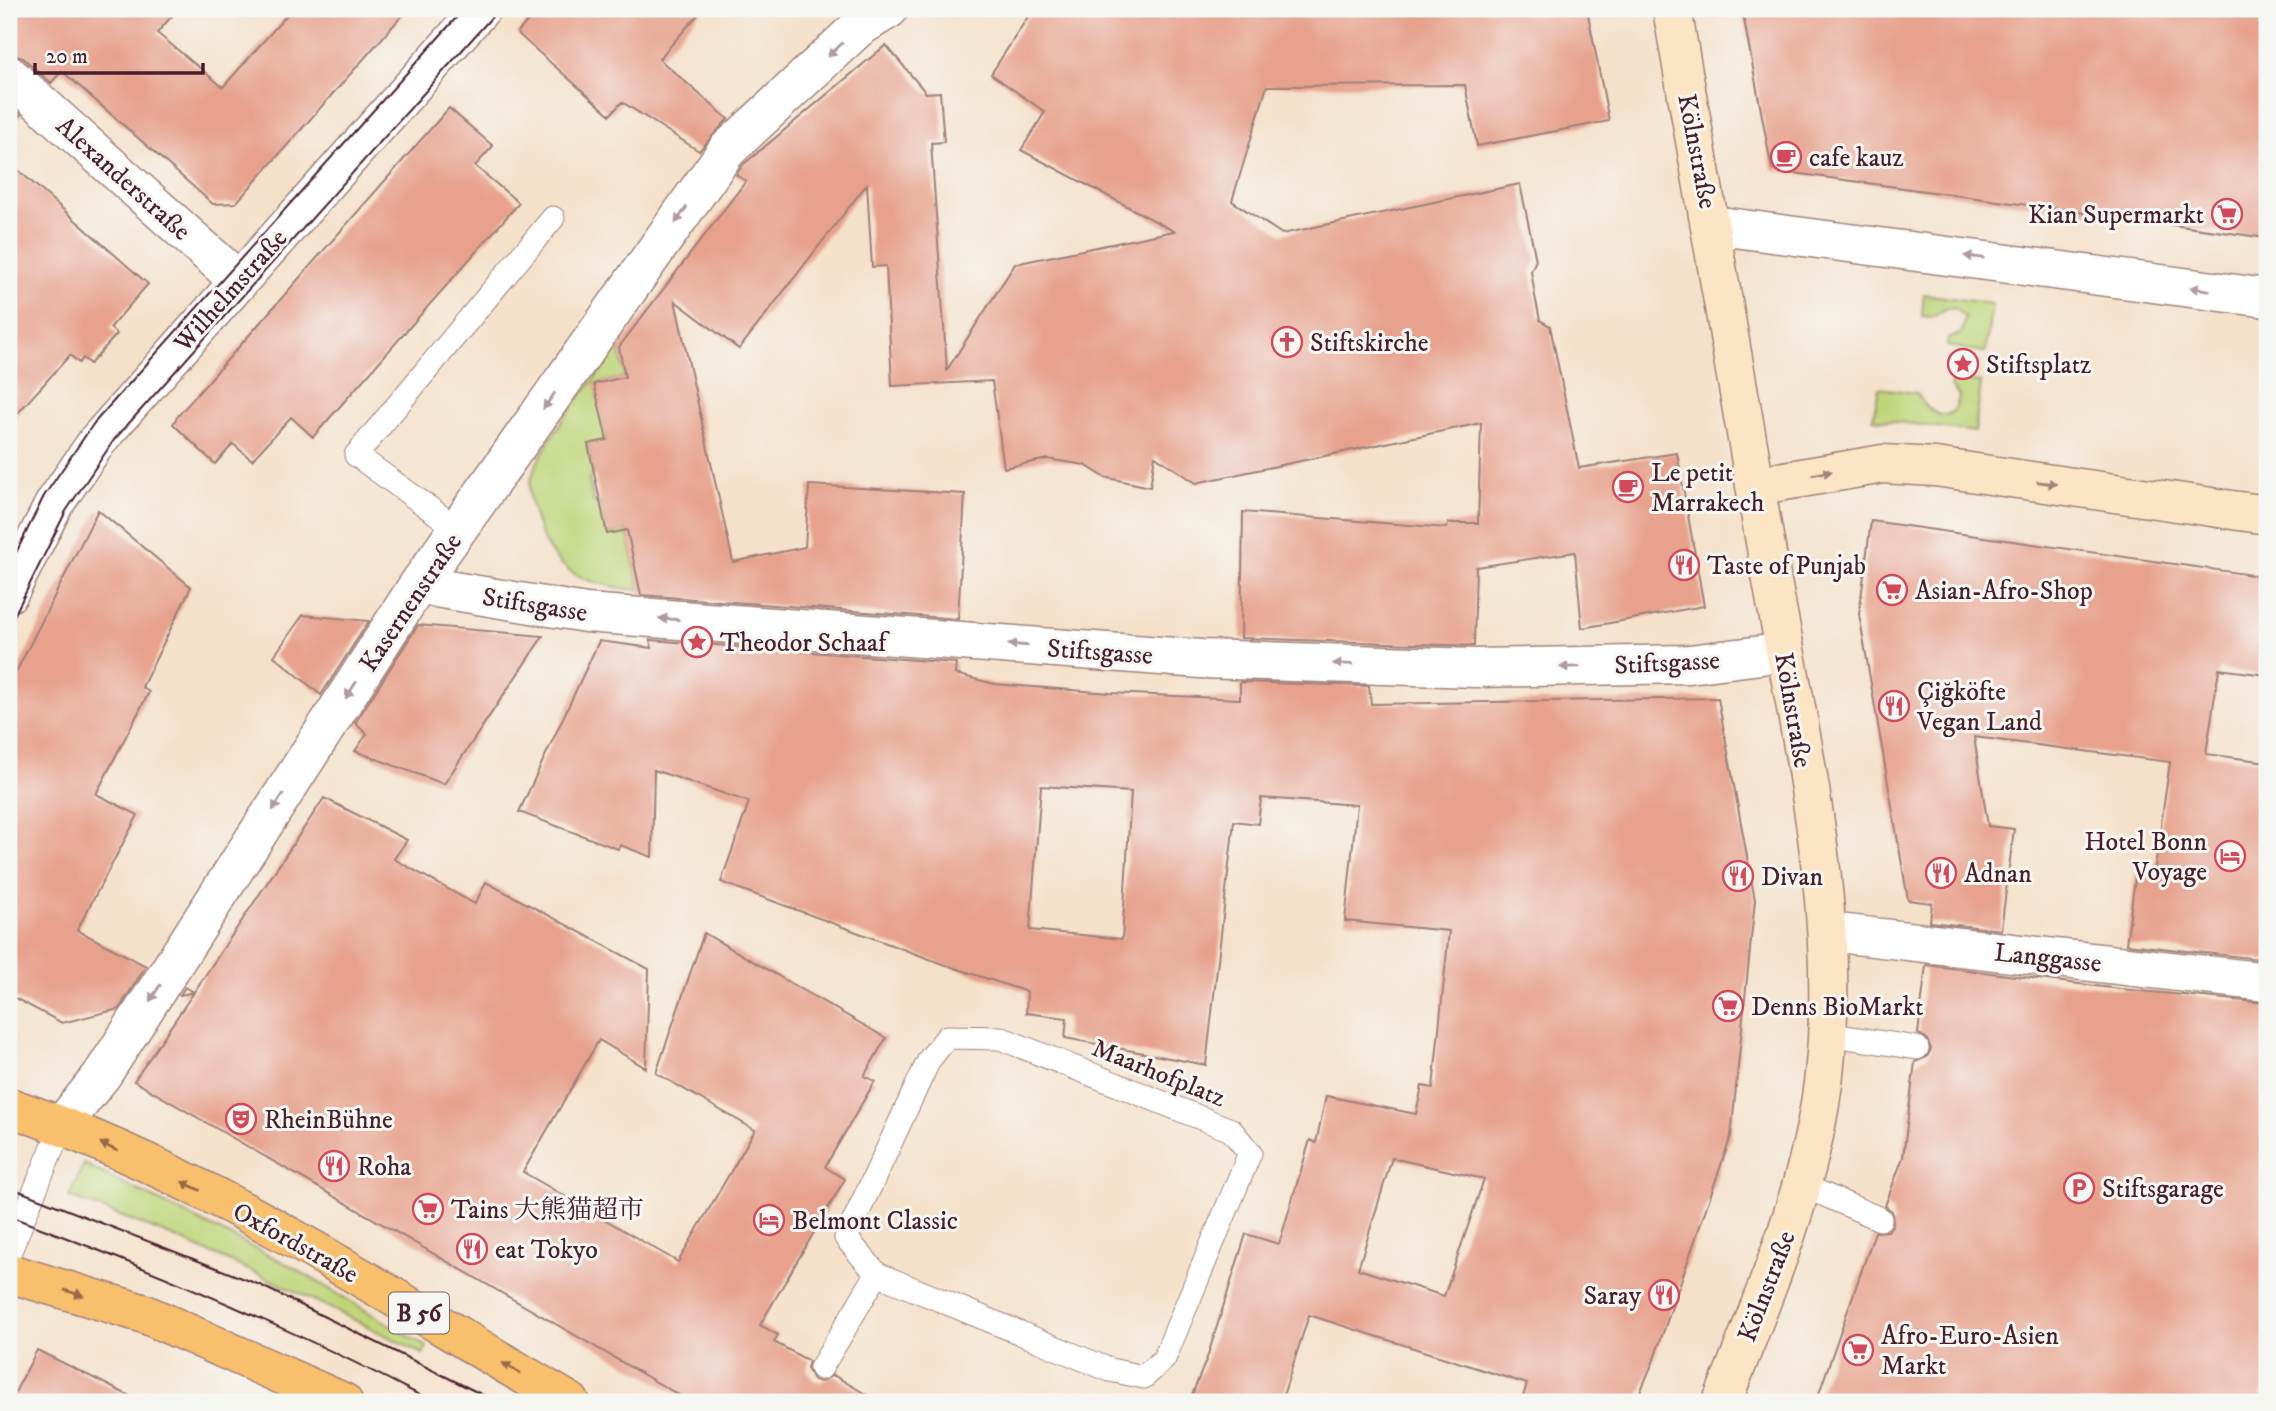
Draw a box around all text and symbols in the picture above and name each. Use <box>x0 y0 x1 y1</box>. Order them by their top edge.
scale bar <box>35 32 203 76</box>
one-way arrow <box>826 42 844 58</box>
text: 20 m <box>46 44 88 70</box>
street label: Kölnstraße <box>1669 91 1724 211</box>
street label: Alexanderstraße <box>49 110 197 248</box>
cafe icon: cafe kauz <box>1769 140 1803 174</box>
place label: cafe kauz <box>1809 142 1904 175</box>
supermarket icon: Kian Supermarkt <box>2210 197 2244 231</box>
place label: Kian Supermarkt <box>2028 199 2204 232</box>
one-way arrow <box>674 206 688 224</box>
street label: Wilhelmstraße <box>167 223 295 360</box>
one-way arrow <box>1963 252 1985 263</box>
one-way arrow <box>2189 283 2211 294</box>
church icon: Stiftskirche <box>1270 325 1304 359</box>
place label: Stiftskirche <box>1310 327 1429 360</box>
place icon: Stiftsplatz <box>1946 347 1980 381</box>
place label: Stiftsplatz <box>1986 349 2091 382</box>
one-way arrow <box>542 392 556 410</box>
place label: Le petit Marrakech <box>1651 457 1765 520</box>
one-way arrow <box>1811 468 1833 479</box>
cafe icon: Le petit Marrakech <box>1611 470 1645 504</box>
one-way arrow <box>2036 478 2058 489</box>
street label: Kasernenstraße <box>353 527 470 679</box>
restaurant icon: Taste of Punjab <box>1667 548 1701 582</box>
place label: Taste of Punjab <box>1707 550 1866 583</box>
supermarket icon: Asian-Afro-Shop <box>1875 573 1909 607</box>
place label: Asian-Afro-Shop <box>1915 575 2093 608</box>
street label: Stiftsgasse <box>480 581 590 630</box>
one-way arrow <box>658 614 680 625</box>
place icon: Theodor Schaaf <box>680 625 714 659</box>
place label: Theodor Schaaf <box>720 627 890 660</box>
street label: Stiftsgasse <box>1046 632 1154 673</box>
one-way arrow <box>1007 639 1029 650</box>
street label: Stiftsgasse <box>1613 644 1721 683</box>
street label: Kölnstraße <box>1766 650 1819 770</box>
one-way arrow <box>1332 658 1354 669</box>
one-way arrow <box>1559 661 1581 672</box>
place label: Çiğköfte Vegan Land <box>1916 676 2042 739</box>
one-way arrow <box>345 680 358 699</box>
restaurant icon: Çiğköfte Vegan Land <box>1877 689 1911 723</box>
one-way arrow <box>272 792 285 811</box>
place label: Hotel Bonn Voyage <box>2084 826 2207 889</box>
hotel icon: Hotel Bonn Voyage <box>2213 839 2247 873</box>
restaurant icon: Adnan <box>1924 856 1958 890</box>
place label: Adnan <box>1964 858 2032 891</box>
restaurant icon: Divan <box>1721 859 1755 893</box>
place label: Divan <box>1761 861 1824 894</box>
street label: Langgasse <box>1992 936 2103 981</box>
one-way arrow <box>148 983 161 1002</box>
supermarket icon: Denns BioMarkt <box>1711 989 1745 1023</box>
place label: Denns BioMarkt <box>1751 991 1924 1024</box>
street label: Maarhofplatz <box>1087 1032 1230 1115</box>
theatre icon: RheinBühne <box>224 1102 258 1136</box>
place label: RheinBühne <box>264 1104 393 1137</box>
one-way arrow <box>99 1142 119 1153</box>
restaurant icon: Roha <box>317 1149 351 1183</box>
place label: Roha <box>357 1151 411 1184</box>
parking icon: Stiftsgarage <box>2062 1171 2096 1205</box>
place label: Stiftsgarage <box>2102 1173 2224 1206</box>
one-way arrow <box>180 1180 201 1191</box>
supermarket icon: Tains 大熊猫超市 <box>411 1192 445 1226</box>
place label: Tains 大熊猫超市 <box>451 1194 644 1227</box>
street label: Oxfordstraße <box>227 1195 364 1291</box>
hotel icon: Belmont Classic <box>752 1203 786 1237</box>
place label: Belmont Classic <box>792 1205 958 1238</box>
street label: Kölnstraße <box>1731 1226 1804 1347</box>
restaurant icon: eat Tokyo <box>455 1232 489 1266</box>
place label: eat Tokyo <box>495 1234 598 1267</box>
restaurant icon: Saray <box>1647 1278 1681 1312</box>
place label: Saray <box>1583 1280 1642 1313</box>
one-way arrow <box>64 1288 85 1298</box>
road number: B 56 <box>389 1293 449 1334</box>
place label: Afro-Euro-Asien Markt <box>1881 1320 2059 1383</box>
supermarket icon: Afro-Euro-Asien Markt <box>1841 1333 1875 1367</box>
one-way arrow <box>502 1361 521 1374</box>

